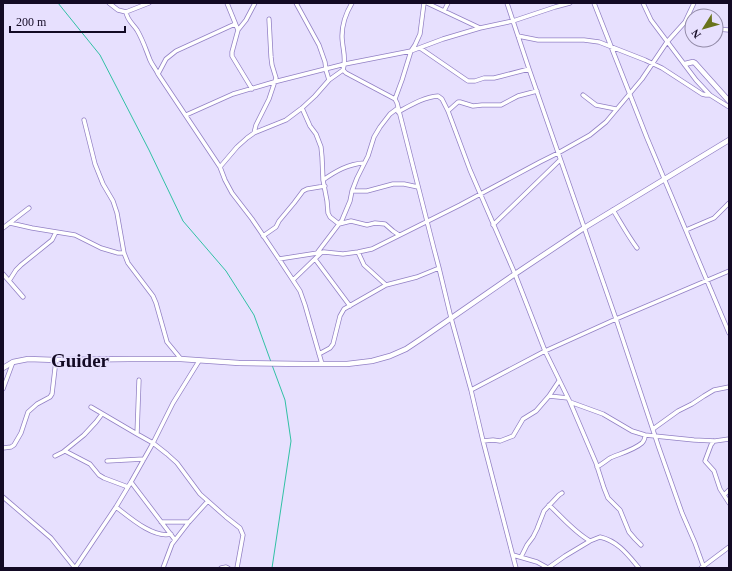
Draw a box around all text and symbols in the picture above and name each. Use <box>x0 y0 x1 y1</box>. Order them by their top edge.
scale bar <box>10 8 125 34</box>
north arrow <box>684 8 724 48</box>
text: 200 m <box>16 15 47 29</box>
text: N <box>689 27 703 41</box>
district label: Guider <box>51 350 110 371</box>

